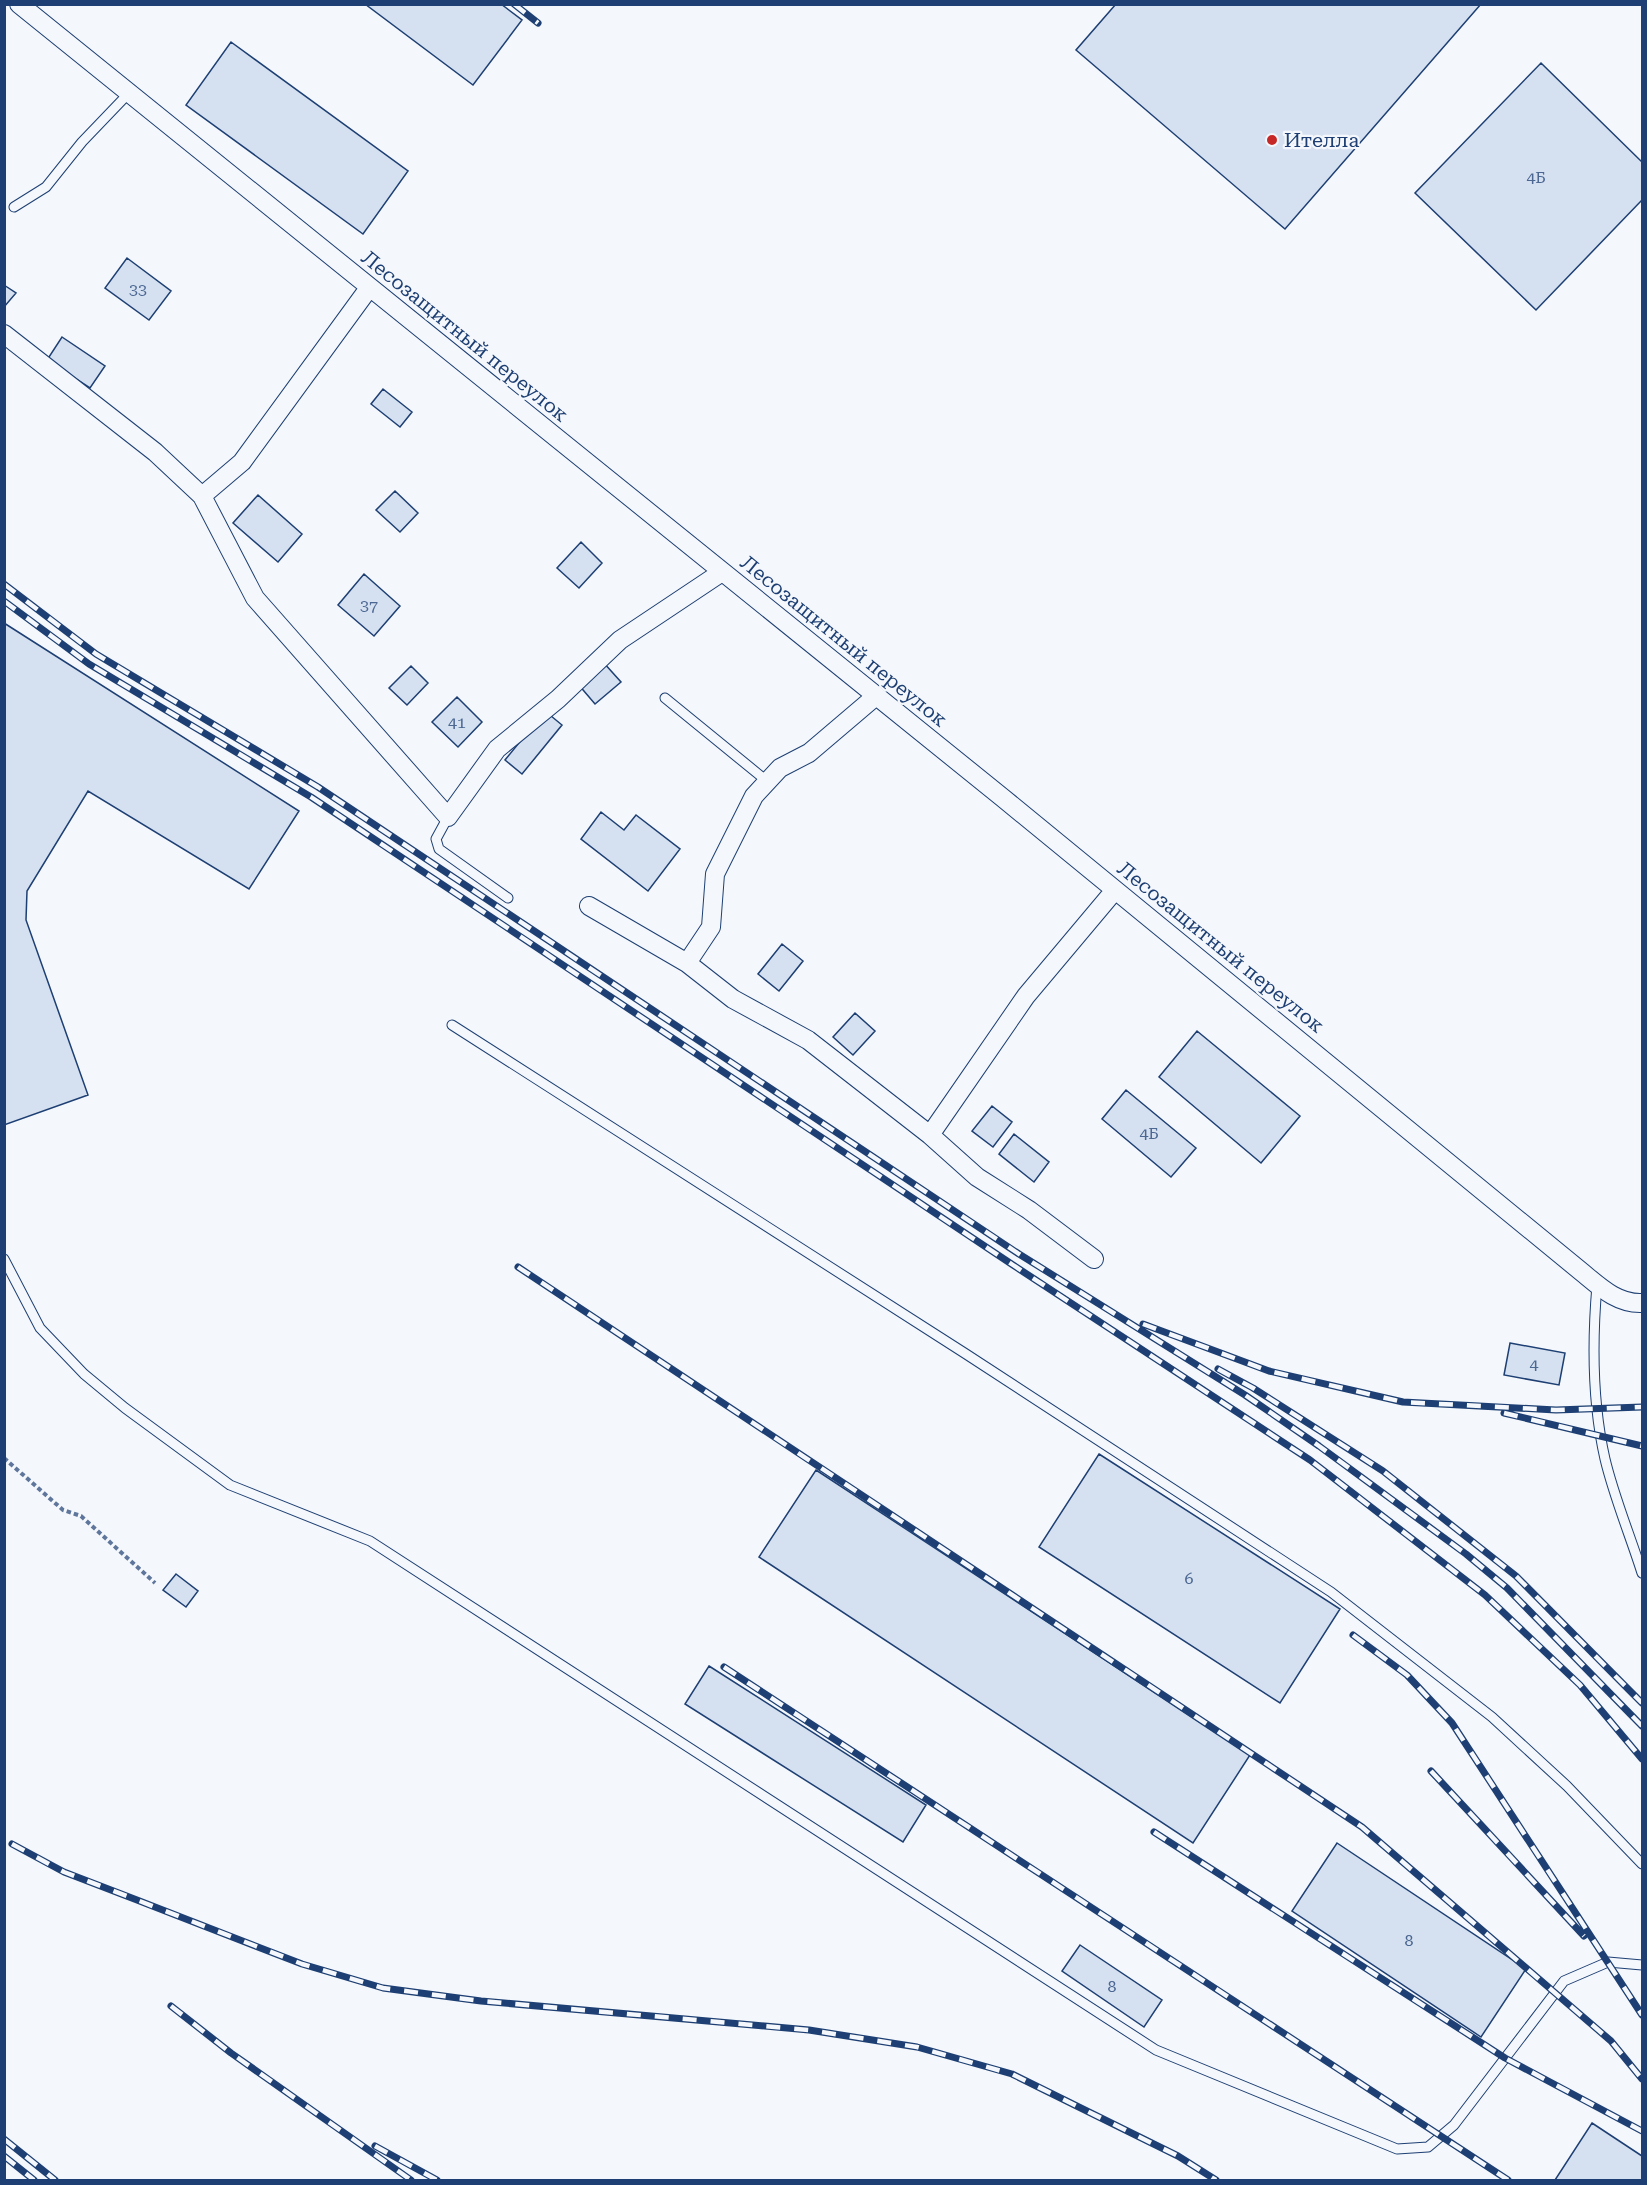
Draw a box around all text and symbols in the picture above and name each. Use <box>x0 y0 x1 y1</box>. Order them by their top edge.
place label: Ителла <box>1284 128 1359 152</box>
marker: Ителла <box>1265 133 1279 147</box>
house number: 4Б <box>1526 168 1546 187</box>
street label: Лесозащитный переулок <box>357 245 573 427</box>
house number: 33 <box>129 280 147 299</box>
street label: Лесозащитный переулок <box>736 550 952 732</box>
house number: 37 <box>360 596 378 615</box>
house number: 41 <box>448 713 466 732</box>
street label: Лесозащитный переулок <box>1113 856 1329 1038</box>
house number: 4Б <box>1139 1124 1159 1143</box>
house number: 4 <box>1530 1355 1539 1374</box>
house number: 6 <box>1185 1569 1194 1588</box>
house number: 8 <box>1405 1931 1414 1950</box>
house number: 8 <box>1108 1977 1117 1996</box>

